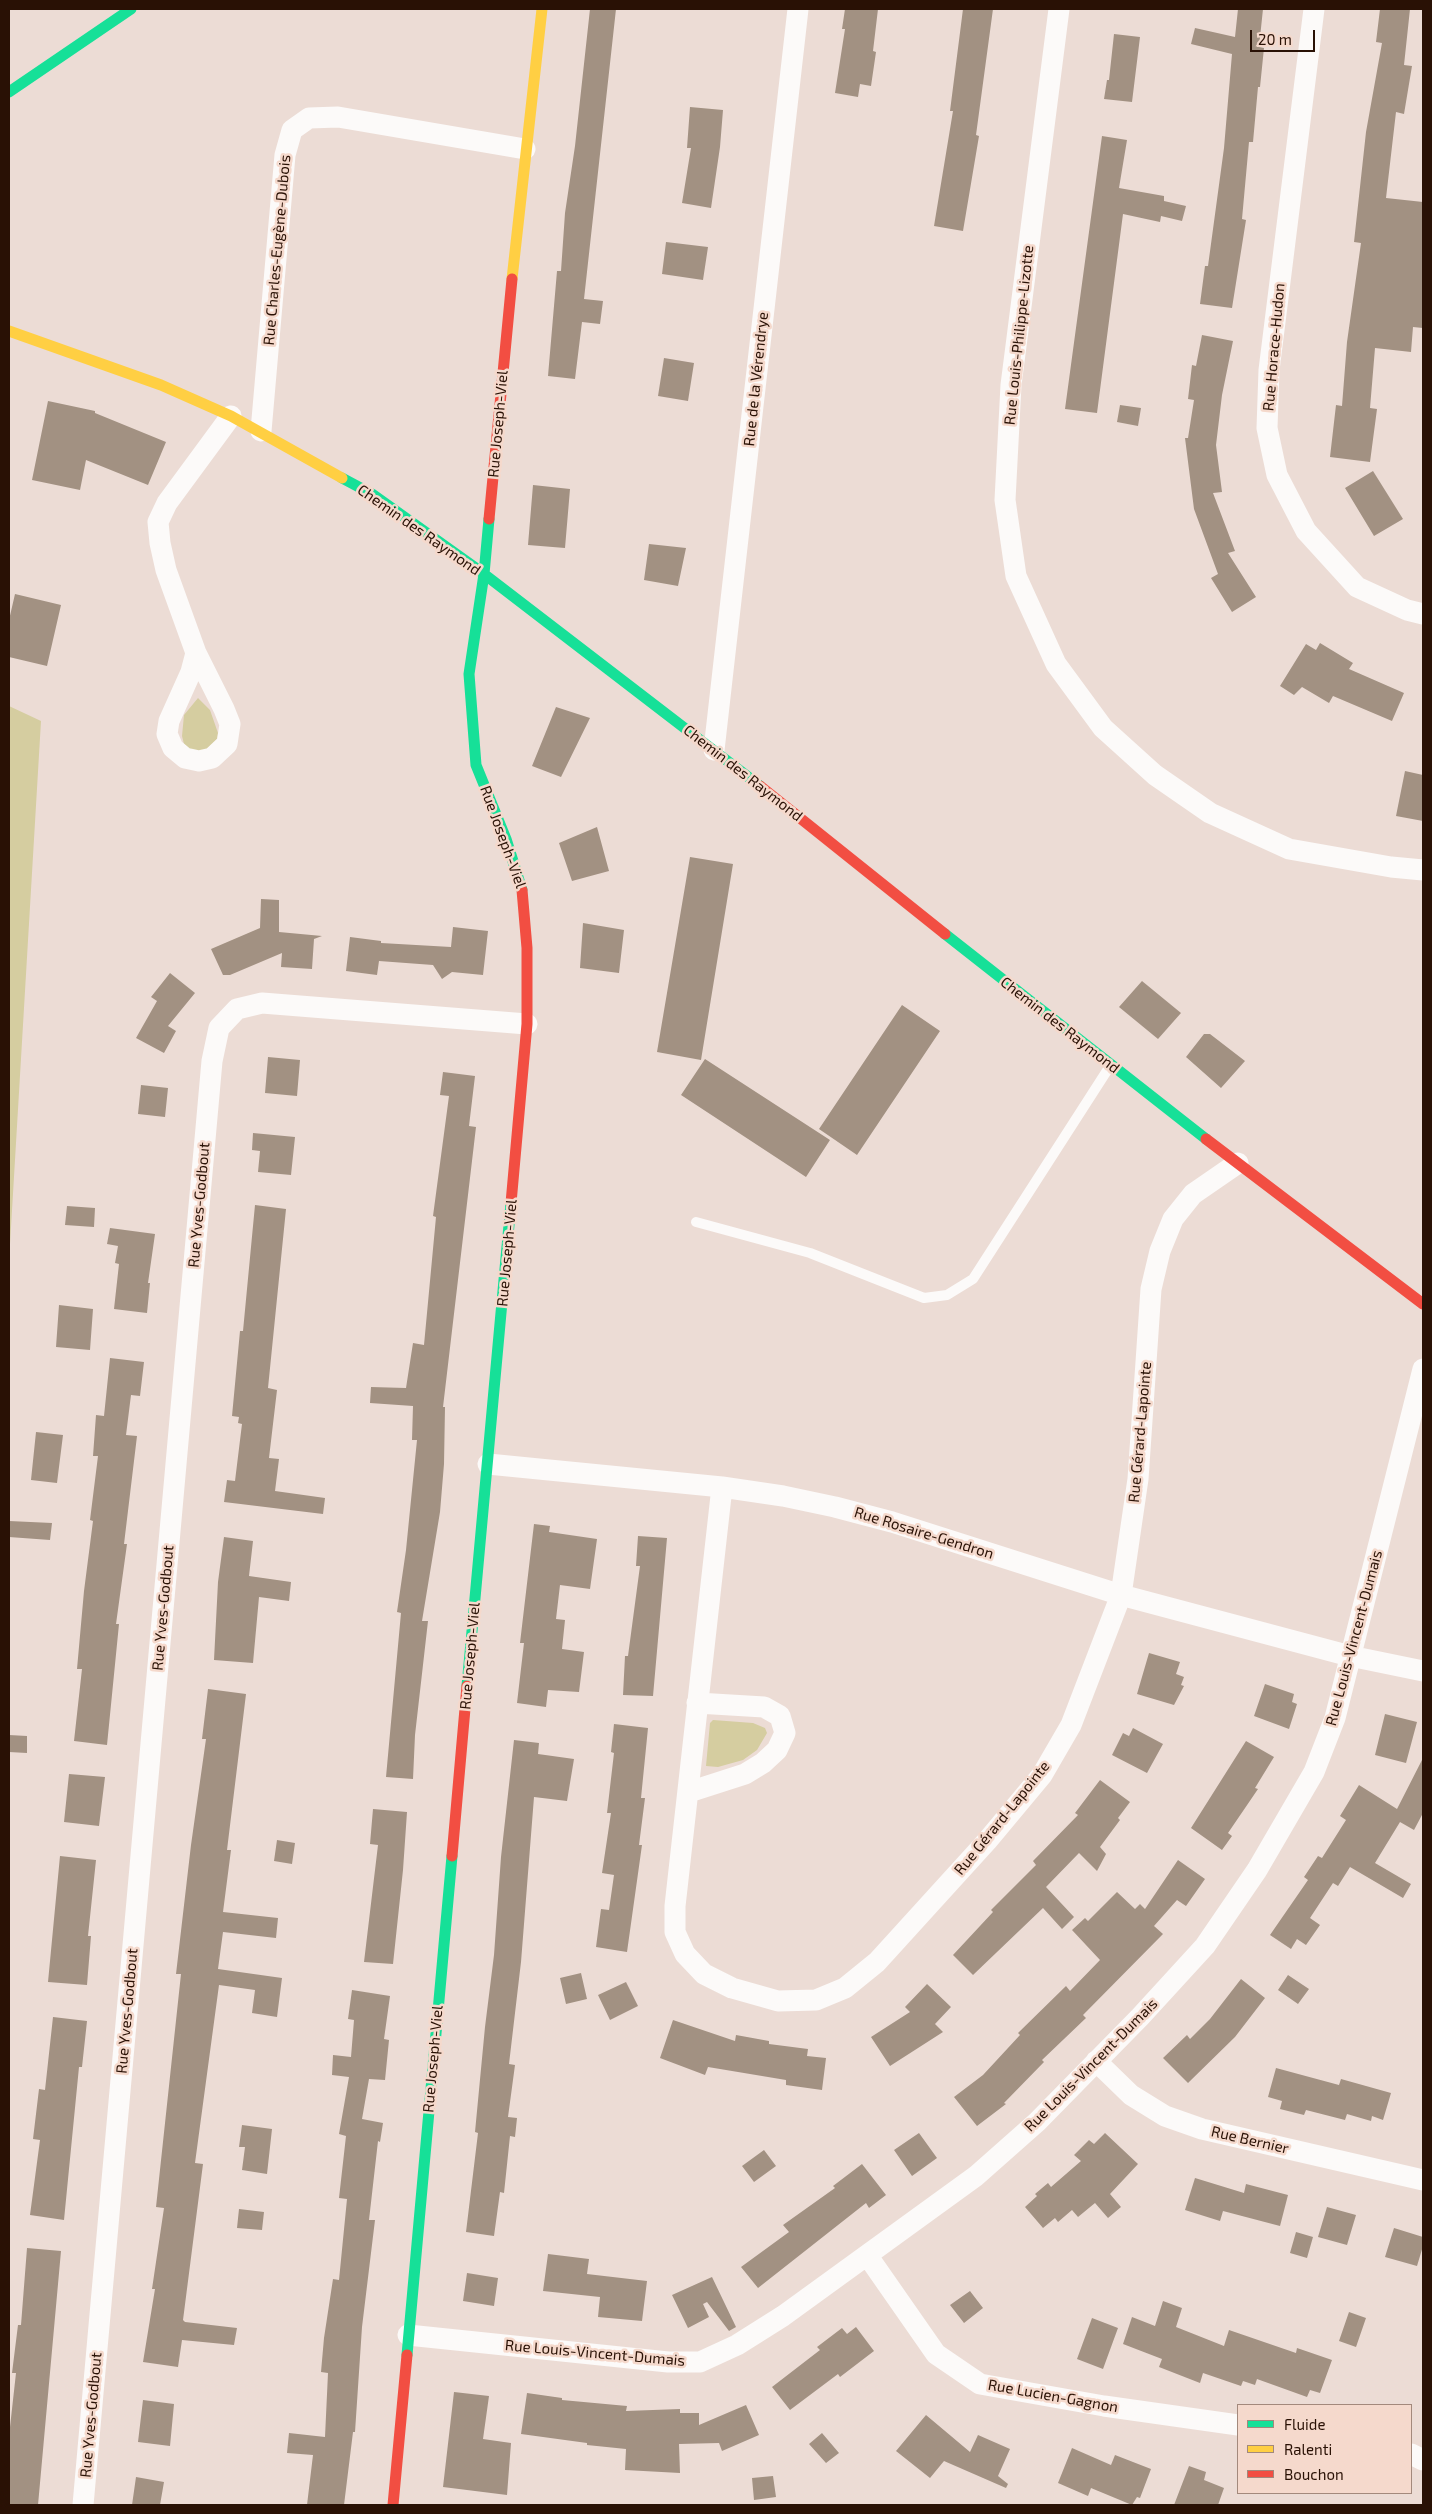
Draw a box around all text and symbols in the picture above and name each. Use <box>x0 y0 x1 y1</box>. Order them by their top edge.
scale bar <box>1252 20 1317 52</box>
text: 20 m <box>1258 30 1292 48</box>
street label: Rue Charles-Eugène-Dubois <box>260 154 294 346</box>
street label: Rue Louis-Philippe-Lizotte <box>1001 244 1037 426</box>
street label: Rue Horace-Hudon <box>1259 282 1289 412</box>
street label: Rue de la Vérendrye <box>740 311 772 447</box>
street label: Rue Joseph-Viel <box>484 370 512 478</box>
street label: Chemin des Raymond <box>354 481 484 579</box>
street label: Chemin des Raymond <box>680 721 806 825</box>
street label: Rue Joseph-Viel <box>476 783 530 891</box>
street label: Chemin des Raymond <box>997 973 1123 1077</box>
street label: Rue Yves-Godbout <box>185 1142 213 1268</box>
street label: Rue Joseph-Viel <box>493 1199 521 1307</box>
street label: Rue Gérard-Lapointe <box>1125 1361 1155 1503</box>
street label: Rue Rosaire-Gendron <box>852 1503 996 1563</box>
street label: Rue Yves-Godbout <box>149 1545 177 1671</box>
street label: Rue Louis-Vincent-Dumais <box>1322 1548 1386 1728</box>
street label: Rue Joseph-Viel <box>456 1602 484 1710</box>
street label: Rue Gérard-Lapointe <box>950 1757 1054 1879</box>
street label: Rue Yves-Godbout <box>113 1948 141 2074</box>
street label: Rue Louis-Vincent-Dumais <box>1021 1995 1161 2135</box>
street label: Rue Joseph-Viel <box>419 2005 447 2113</box>
street label: Rue Bernier <box>1209 2122 1291 2158</box>
street label: Rue Louis-Vincent-Dumais <box>504 2336 686 2370</box>
street label: Rue Yves-Godbout <box>77 2352 105 2478</box>
street label: Rue Lucien-Gagnon <box>986 2376 1120 2416</box>
legend <box>1237 2404 1412 2494</box>
text: Fluide <box>1284 2415 1325 2433</box>
text: Ralenti <box>1284 2440 1332 2458</box>
text: Bouchon <box>1284 2465 1344 2483</box>

